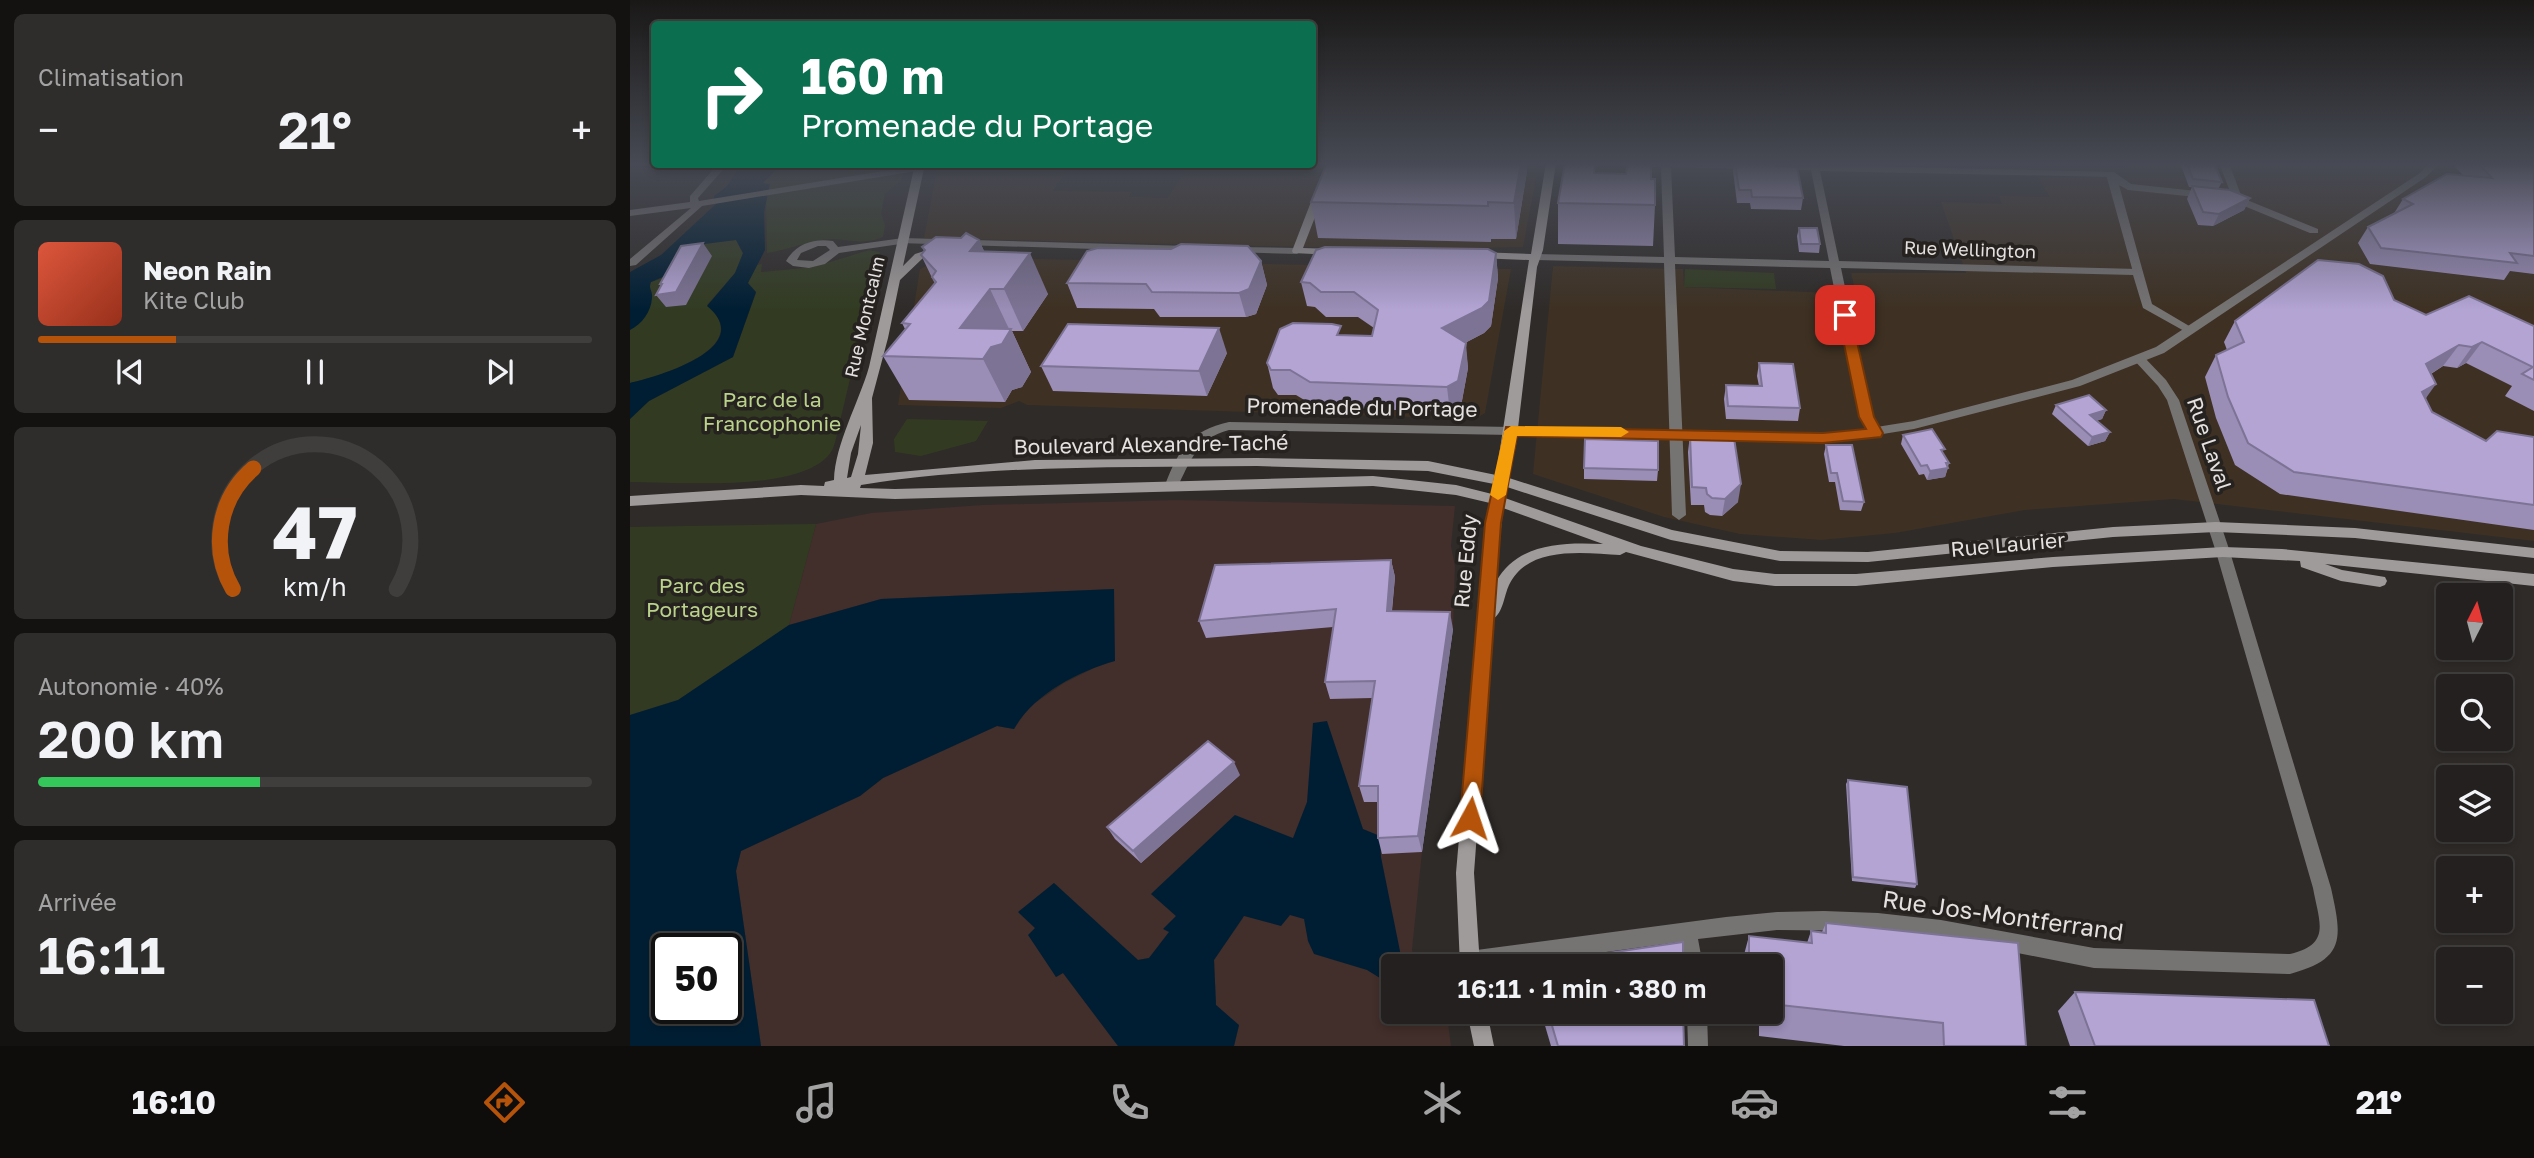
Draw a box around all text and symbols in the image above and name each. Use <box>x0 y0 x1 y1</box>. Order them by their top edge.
text: 160 m <box>801 46 944 105</box>
icon: right <box>686 49 777 140</box>
text: Climatisation <box>38 63 184 91</box>
text: 21° <box>278 98 352 160</box>
text: Promenade du Portage <box>801 106 1153 144</box>
text: − <box>38 107 59 152</box>
text: + <box>571 107 592 152</box>
street label: Rue Wellington <box>1904 236 2037 262</box>
street label: Rue Montcalm <box>839 254 889 380</box>
text: Neon Rain <box>143 255 272 286</box>
pin <box>1815 285 1875 345</box>
text: Kite Club <box>143 286 244 314</box>
icon: arrive <box>1826 296 1864 334</box>
icon: previous <box>111 353 149 391</box>
icon: pause <box>296 353 334 391</box>
icon: next <box>481 353 519 391</box>
park label: Parc de la Francophonie <box>703 386 841 436</box>
street label: Promenade du Portage <box>1246 392 1478 422</box>
street label: Rue Laval <box>2182 393 2238 494</box>
street label: Boulevard Alexandre-Taché <box>1013 429 1289 459</box>
text: 47 <box>272 488 358 575</box>
street label: Rue Eddy <box>1448 513 1482 609</box>
street label: Rue Laurier <box>1950 526 2066 562</box>
text: km/h <box>283 571 347 602</box>
park label: Parc des Portageurs <box>646 572 758 622</box>
north arrow <box>2436 583 2513 660</box>
map controls <box>2436 583 2513 1024</box>
text: Autonomie · 40% <box>38 672 224 700</box>
button: search <box>2436 674 2513 751</box>
text: 200 km <box>38 707 224 769</box>
button: layers <box>2436 765 2513 842</box>
position arrow <box>1433 781 1507 855</box>
button: + <box>2436 856 2513 933</box>
street label: Rue Jos-Montferrand <box>1881 883 2126 946</box>
text: Arrivée <box>38 888 117 916</box>
text: 16:11 <box>38 923 165 985</box>
speed limit sign: 50 <box>651 933 742 1024</box>
button: − <box>2436 947 2513 1024</box>
text: 16:11 · 1 min · 380 m <box>1458 973 1706 1004</box>
icon: directions <box>480 1078 529 1127</box>
icon: music <box>792 1078 841 1127</box>
icon: phone <box>1105 1078 1154 1127</box>
icon: climate <box>1418 1078 1467 1127</box>
icon: car <box>1730 1078 1779 1127</box>
icon: filters <box>2043 1078 2092 1127</box>
text: 16:10 <box>132 1083 216 1121</box>
text: 21° <box>2356 1083 2402 1121</box>

